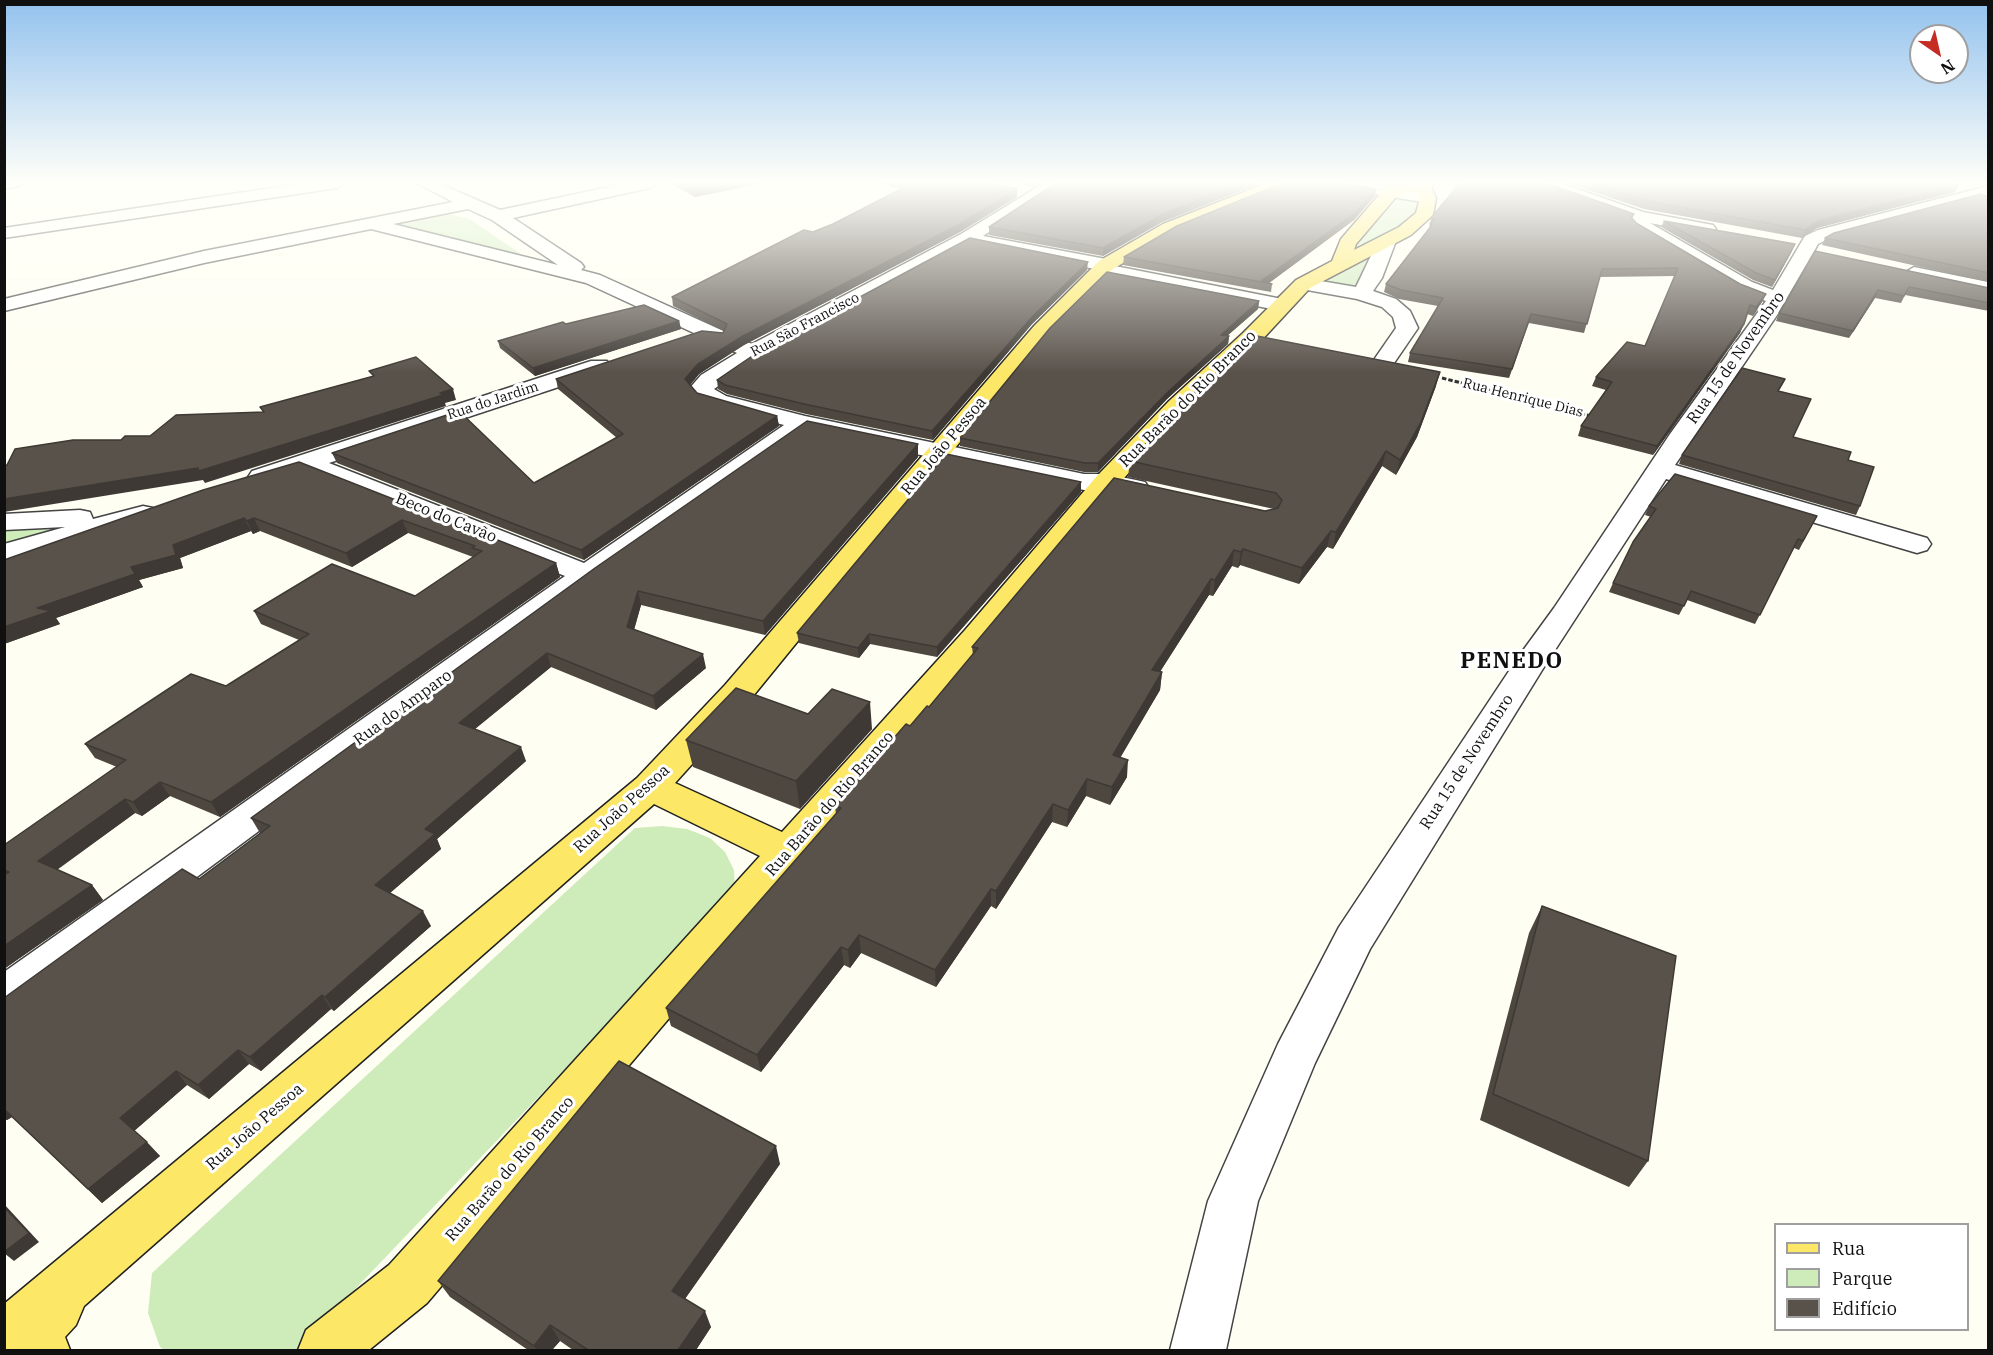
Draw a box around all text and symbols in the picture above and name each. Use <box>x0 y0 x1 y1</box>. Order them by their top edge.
north arrow <box>1909 24 1969 84</box>
text: N <box>1937 55 1959 79</box>
street label: Rua 15 de Novembro <box>1683 288 1789 428</box>
street label: Rua São Francisco <box>748 289 862 361</box>
street label: Rua Barão do Rio Branco <box>1115 326 1261 472</box>
street label: Rua Henrique Dias <box>1461 375 1585 421</box>
street label: Rua do Jardim <box>445 378 541 424</box>
street label: Rua João Pessoa <box>897 393 991 499</box>
street label: Beco do Cavão <box>393 489 499 547</box>
district label: PENEDO <box>1460 649 1564 675</box>
street label: Rua do Amparo <box>350 666 456 750</box>
street label: Rua 15 de Novembro <box>1416 691 1518 833</box>
street label: Rua Barão do Rio Branco <box>762 728 898 880</box>
street label: Rua João Pessoa <box>570 761 674 857</box>
street label: Rua João Pessoa <box>202 1080 308 1174</box>
street label: Rua Barão do Rio Branco <box>442 1093 578 1245</box>
legend <box>1774 1223 1969 1331</box>
text: Rua <box>1832 1237 1865 1260</box>
text: Parque <box>1832 1267 1892 1290</box>
text: Edifício <box>1832 1297 1897 1320</box>

